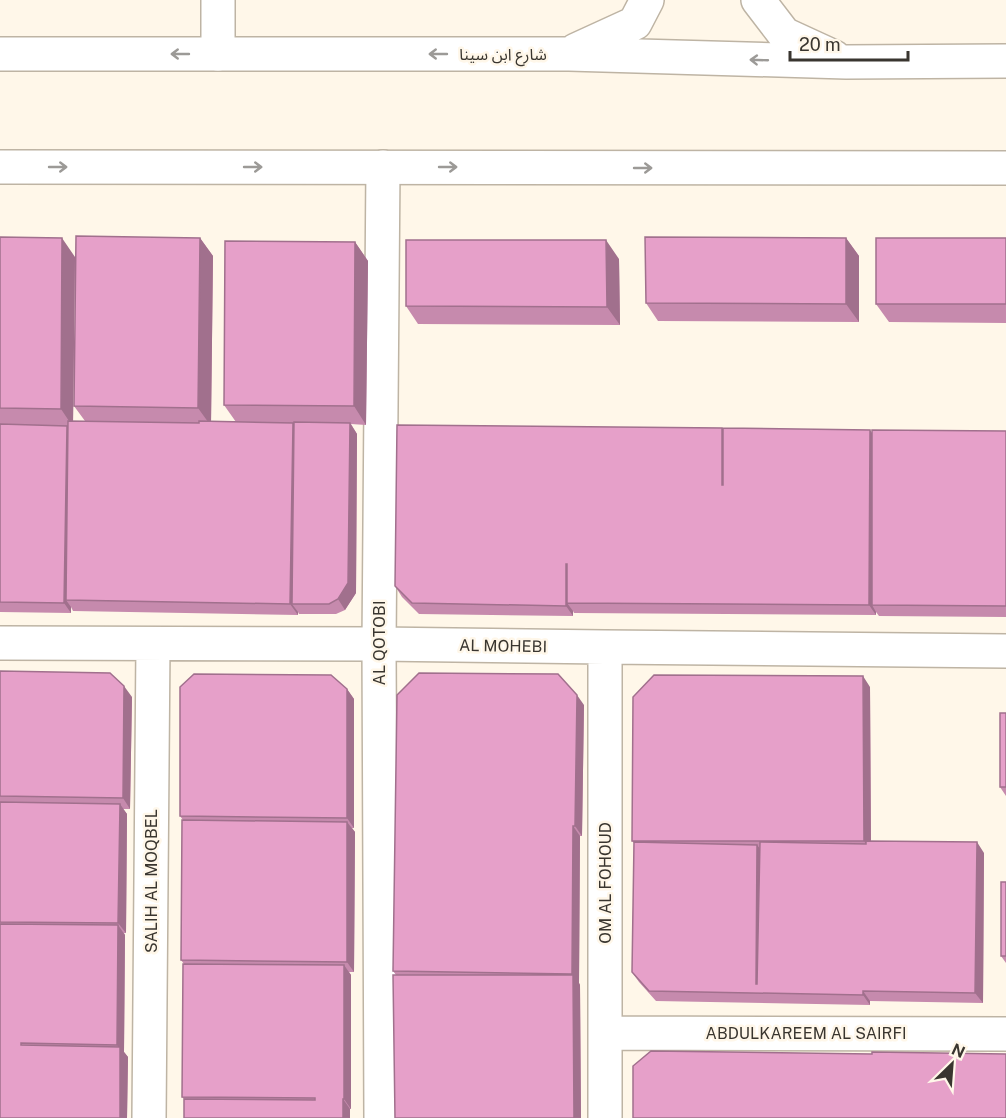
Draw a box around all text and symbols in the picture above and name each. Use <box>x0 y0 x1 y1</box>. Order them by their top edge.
scale bar <box>790 24 908 62</box>
text: 20 m <box>799 34 841 55</box>
street label: شارع ابن سينا <box>459 45 547 67</box>
one-way arrow <box>170 48 190 60</box>
one-way arrow <box>428 48 448 60</box>
one-way arrow <box>749 54 769 65</box>
one-way arrow <box>48 161 68 173</box>
one-way arrow <box>243 161 263 173</box>
one-way arrow <box>438 162 458 173</box>
one-way arrow <box>633 162 653 174</box>
street label: AL QOTOBI <box>370 601 389 685</box>
street label: AL MOHEBI <box>459 636 547 656</box>
street label: SALIH AL MOQBEL <box>142 809 161 953</box>
street label: OM AL FOHOUD <box>596 822 615 944</box>
street label: ABDULKAREEM AL SAIRFI <box>706 1024 906 1043</box>
north arrow <box>922 1034 982 1094</box>
text: N <box>948 1040 968 1062</box>

